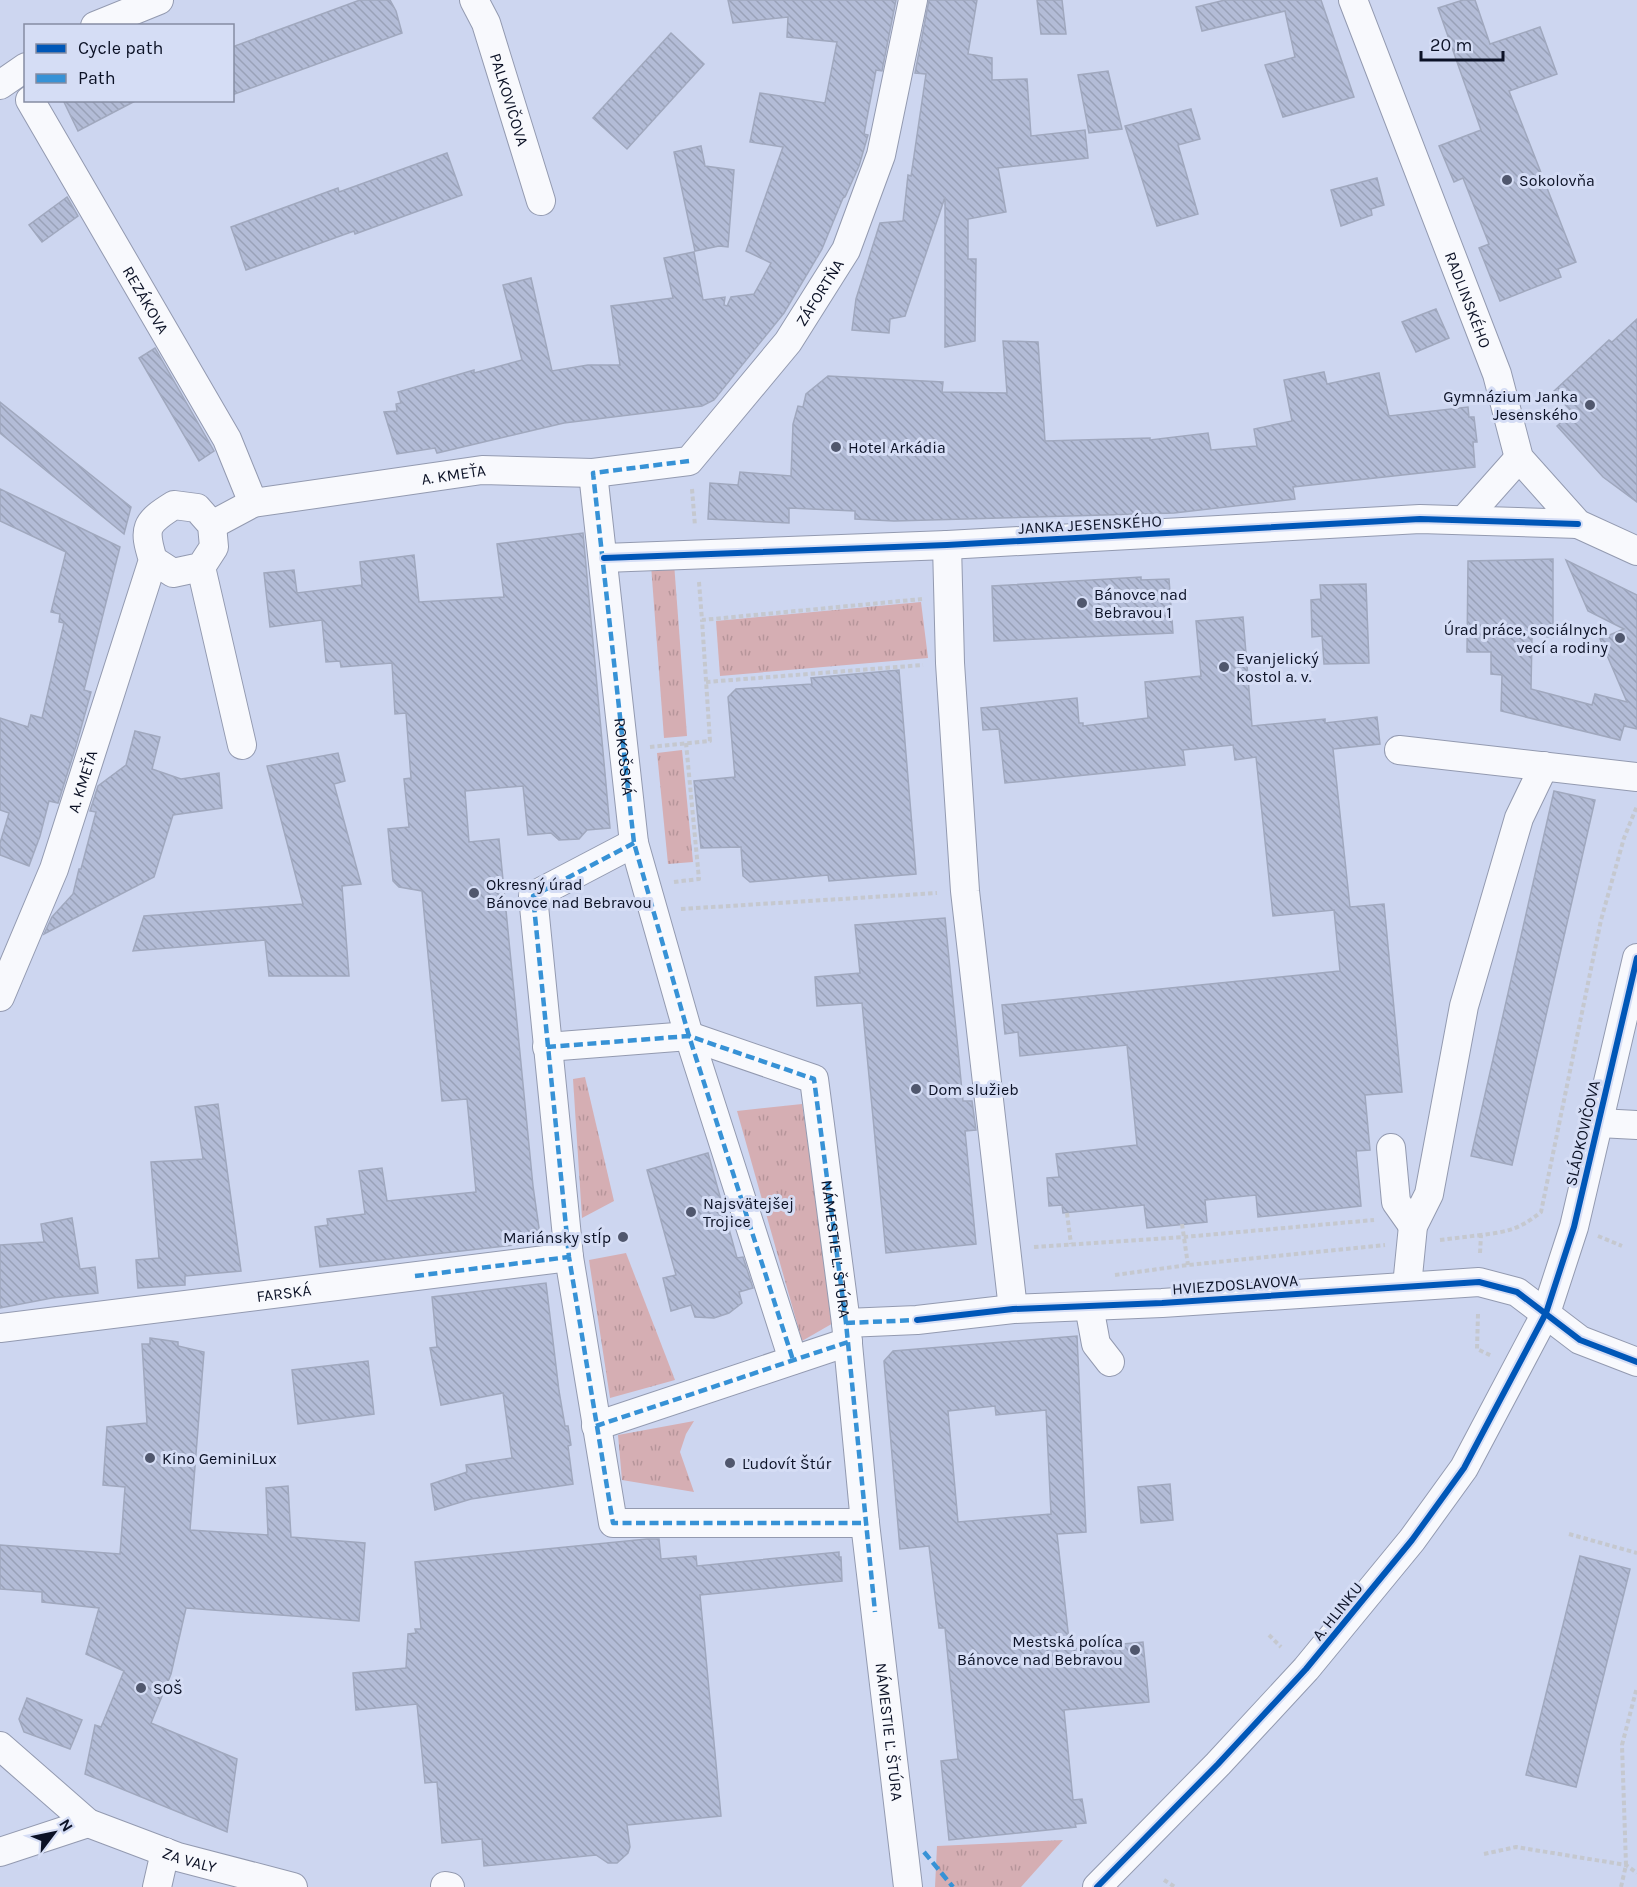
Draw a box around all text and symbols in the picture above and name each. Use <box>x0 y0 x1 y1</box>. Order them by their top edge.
legend <box>24 24 234 102</box>
scale bar <box>1421 24 1504 62</box>
text: 20 m <box>1430 34 1472 56</box>
text: Cycle path <box>78 37 163 59</box>
street label: PALKOVIČOVA <box>486 51 532 148</box>
text: Path <box>78 67 116 89</box>
place label: Sokolovňa <box>1519 171 1595 190</box>
marker: Sokolovňa <box>1500 173 1514 187</box>
street label: RADLINSKÉHO <box>1441 249 1495 351</box>
street label: ZÁFORTŇA <box>791 256 848 330</box>
street label: REZÁKOVA <box>119 263 173 337</box>
place label: Gymnázium Janka Jesenského <box>1443 387 1578 424</box>
marker: Gymnázium Janka Jesenského <box>1583 398 1597 412</box>
place label: Hotel Arkádia <box>848 438 946 457</box>
marker: Hotel Arkádia <box>829 440 843 454</box>
street label: A. KMEŤA <box>420 461 487 489</box>
street label: JANKA JESENSKÉHO <box>1018 511 1162 538</box>
place label: Bánovce nad Bebravou 1 <box>1094 585 1187 622</box>
marker: Bánovce nad Bebravou 1 <box>1075 596 1089 610</box>
place label: Úrad práce, sociálnych vecí a rodiny <box>1444 620 1609 657</box>
marker: Úrad práce, sociálnych vecí a rodiny <box>1613 631 1627 645</box>
place label: Evanjelický kostol a. v. <box>1236 649 1319 686</box>
marker: Evanjelický kostol a. v. <box>1217 660 1231 674</box>
street label: ROKOŠSKÁ <box>610 717 638 797</box>
street label: A. KMEŤA <box>64 748 101 815</box>
place label: Okresný úrad Bánovce nad Bebravou <box>486 875 652 912</box>
marker: Okresný úrad Bánovce nad Bebravou <box>467 886 481 900</box>
street label: SLÁDKOVIČOVA <box>1561 1078 1604 1188</box>
place label: Dom služieb <box>928 1080 1019 1099</box>
marker: Dom služieb <box>909 1082 923 1096</box>
street label: NÁMESTIE Ľ. ŠTÚRA <box>817 1179 854 1319</box>
place label: Najsvätejšej Trojice <box>703 1194 794 1231</box>
marker: Najsvätejšej Trojice <box>684 1205 698 1219</box>
place label: Mariánsky stĺp <box>503 1227 611 1247</box>
marker: Mariánsky stĺp <box>616 1230 630 1244</box>
street label: HVIEZDOSLAVOVA <box>1171 1271 1299 1298</box>
street label: FARSKÁ <box>255 1280 312 1306</box>
place label: Kino GeminiLux <box>162 1449 277 1468</box>
marker: Kino GeminiLux <box>143 1451 157 1465</box>
place label: Ľudovít Štúr <box>742 1454 831 1473</box>
marker: Ľudovít Štúr <box>723 1456 737 1470</box>
street label: A. HLINKU <box>1308 1578 1367 1644</box>
place label: Mestská políca Bánovce nad Bebravou <box>957 1632 1123 1669</box>
marker: Mestská políca Bánovce nad Bebravou <box>1128 1643 1142 1657</box>
street label: NÁMESTIE Ľ. ŠTÚRA <box>872 1662 907 1802</box>
place label: SOŠ <box>153 1679 183 1698</box>
marker: SOŠ <box>134 1681 148 1695</box>
north arrow <box>24 1803 84 1863</box>
text: N <box>55 1815 77 1835</box>
street label: ZA VALY <box>160 1843 219 1877</box>

